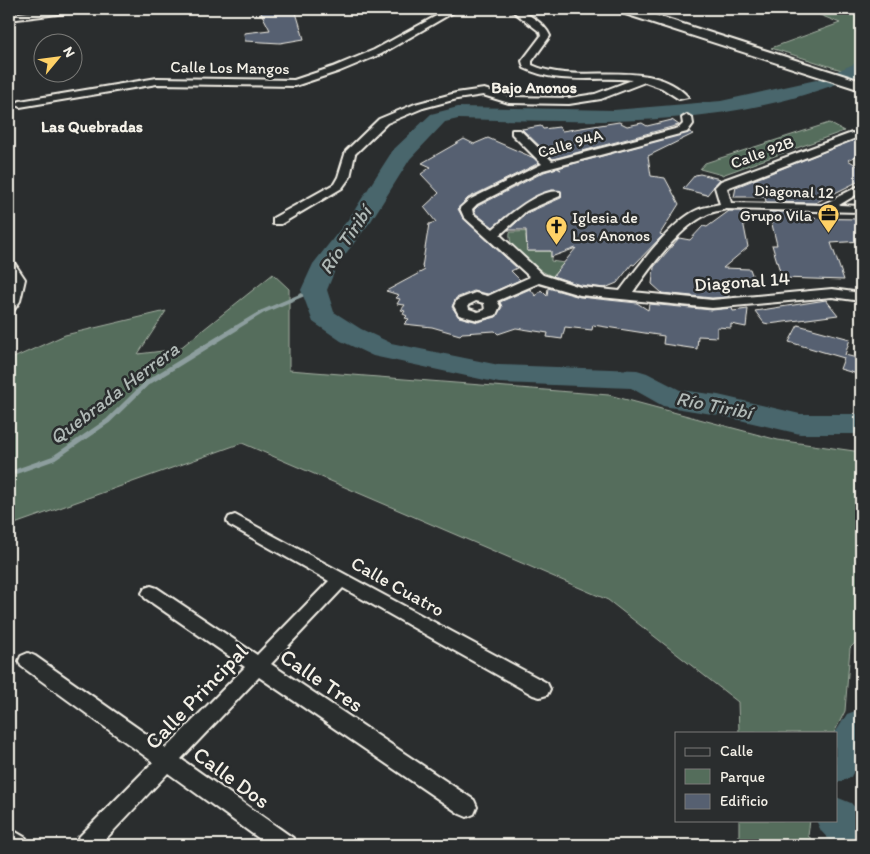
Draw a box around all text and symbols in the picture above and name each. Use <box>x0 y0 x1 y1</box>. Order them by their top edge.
north arrow <box>32 32 82 82</box>
text: N <box>59 44 79 60</box>
street label: Calle Los Mangos <box>170 57 290 78</box>
district label: Bajo Anonos <box>491 78 577 98</box>
district label: Las Quebradas <box>41 117 143 136</box>
street label: Calle 94A <box>535 125 605 162</box>
street label: Calle 92B <box>728 132 796 173</box>
street label: Diagonal 12 <box>754 181 835 202</box>
water label: Río Tiribí <box>314 199 378 279</box>
office icon: Grupo Vila <box>816 203 840 234</box>
place label: Grupo Vila <box>740 206 813 225</box>
place label: Iglesia de Los Anonos <box>572 208 650 245</box>
church icon: Iglesia de Los Anonos <box>544 214 568 245</box>
street label: Diagonal 14 <box>693 267 791 296</box>
water label: Quebrada Herrera <box>44 336 184 450</box>
water label: Río Tiribí <box>674 386 757 425</box>
street label: Calle Cuatro <box>347 551 448 622</box>
street label: Calle Principal <box>139 638 254 755</box>
street label: Calle Tres <box>275 643 369 718</box>
legend <box>675 732 838 822</box>
street label: Calle Dos <box>188 740 275 814</box>
text: Calle <box>720 742 753 760</box>
text: Parque <box>720 768 765 786</box>
text: Edificio <box>720 792 768 810</box>

